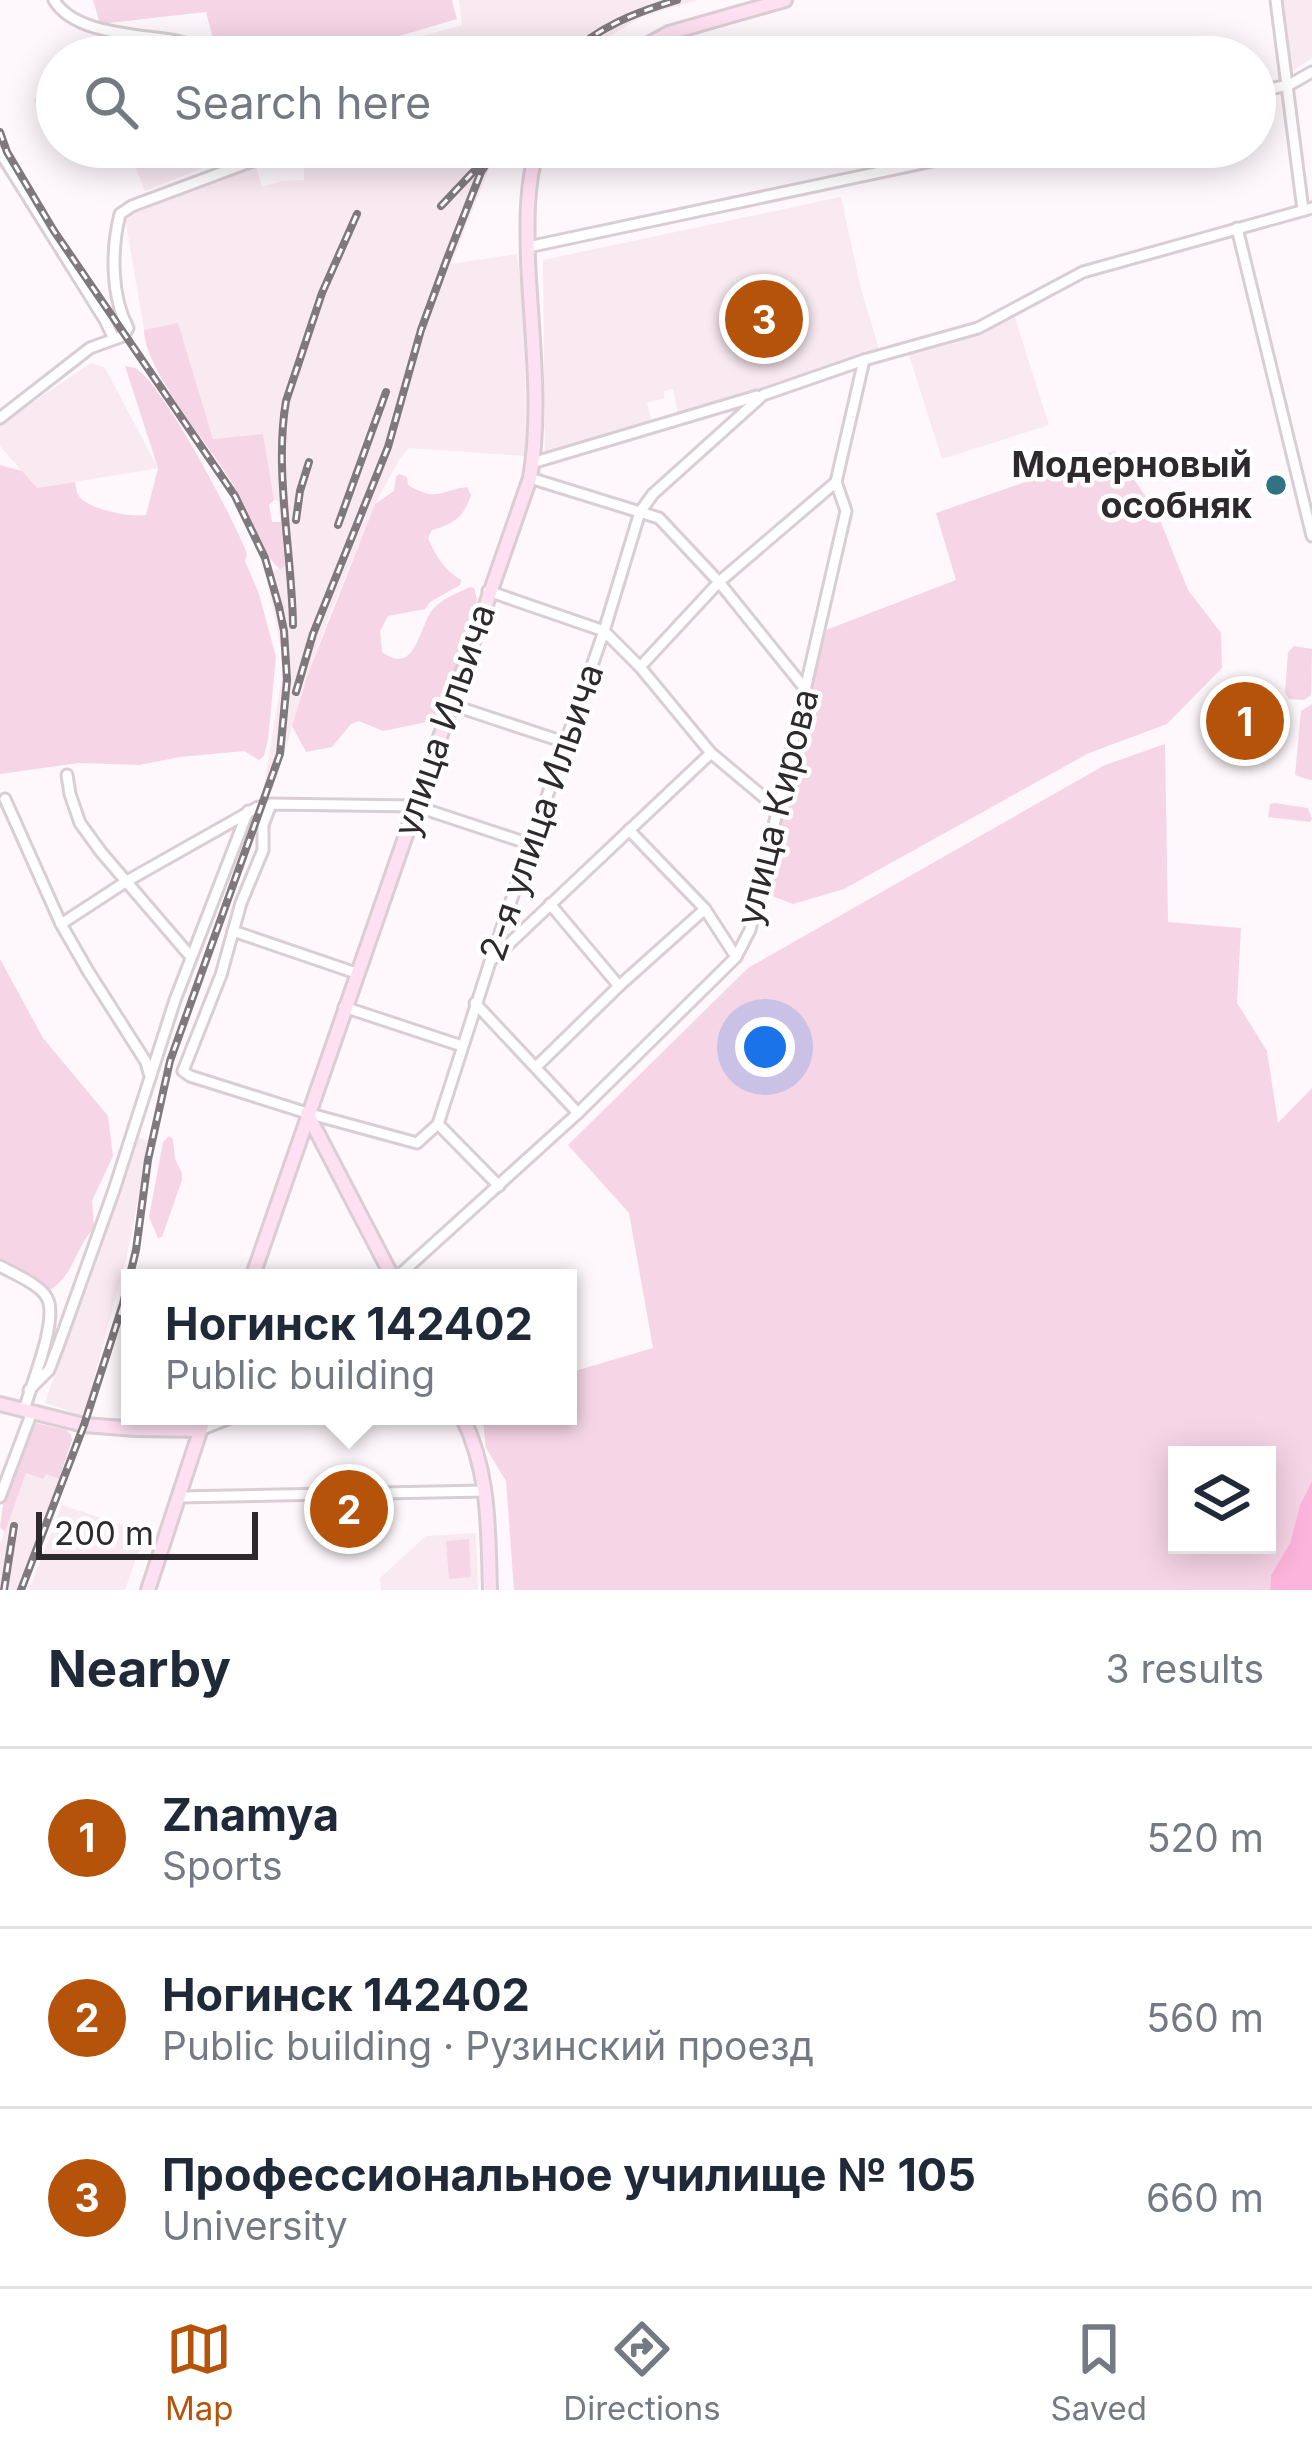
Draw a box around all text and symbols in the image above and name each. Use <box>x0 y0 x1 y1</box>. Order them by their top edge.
search box <box>36 36 1276 168</box>
icon: search <box>78 69 144 135</box>
text: Search here <box>174 75 431 130</box>
pin: 3 <box>725 274 803 364</box>
place label: Модерновый особняк <box>1011 442 1252 527</box>
marker: Модерновый особняк <box>1263 472 1289 498</box>
street label: улица Ильича <box>384 598 504 842</box>
street label: 2-я улица Ильича <box>470 658 612 966</box>
pin: 1 <box>1206 676 1284 766</box>
street label: улица Кирова <box>726 684 828 930</box>
your location <box>735 1017 795 1077</box>
popup <box>121 1269 577 1425</box>
text: Ногинск 142402 <box>165 1296 533 1351</box>
text: Public building <box>165 1351 435 1398</box>
map controls <box>1168 1446 1276 1554</box>
button: layers <box>1168 1446 1276 1554</box>
pin: 2 <box>310 1464 388 1554</box>
scale bar <box>36 1506 258 1559</box>
text: 200 m <box>54 1513 154 1553</box>
text: Nearby <box>48 1638 231 1699</box>
text: 3 results <box>1106 1645 1264 1692</box>
text: Znamya <box>162 1787 339 1842</box>
text: 1 <box>79 1814 95 1861</box>
text: 520 m <box>1147 1814 1264 1861</box>
text: Sports <box>162 1842 283 1889</box>
text: Ногинск 142402 <box>162 1967 530 2022</box>
text: 2 <box>75 1994 99 2041</box>
text: 560 m <box>1146 1994 1264 2041</box>
text: Public building · Рузинский проезд <box>162 2022 814 2069</box>
text: Профессиональное училище № 105 <box>162 2147 976 2202</box>
text: 3 <box>74 2174 100 2221</box>
text: 660 m <box>1146 2174 1264 2221</box>
text: University <box>162 2202 348 2249</box>
tab: Map <box>165 2316 233 2428</box>
tab: Directions <box>563 2316 721 2428</box>
tab: Saved <box>1050 2316 1147 2428</box>

